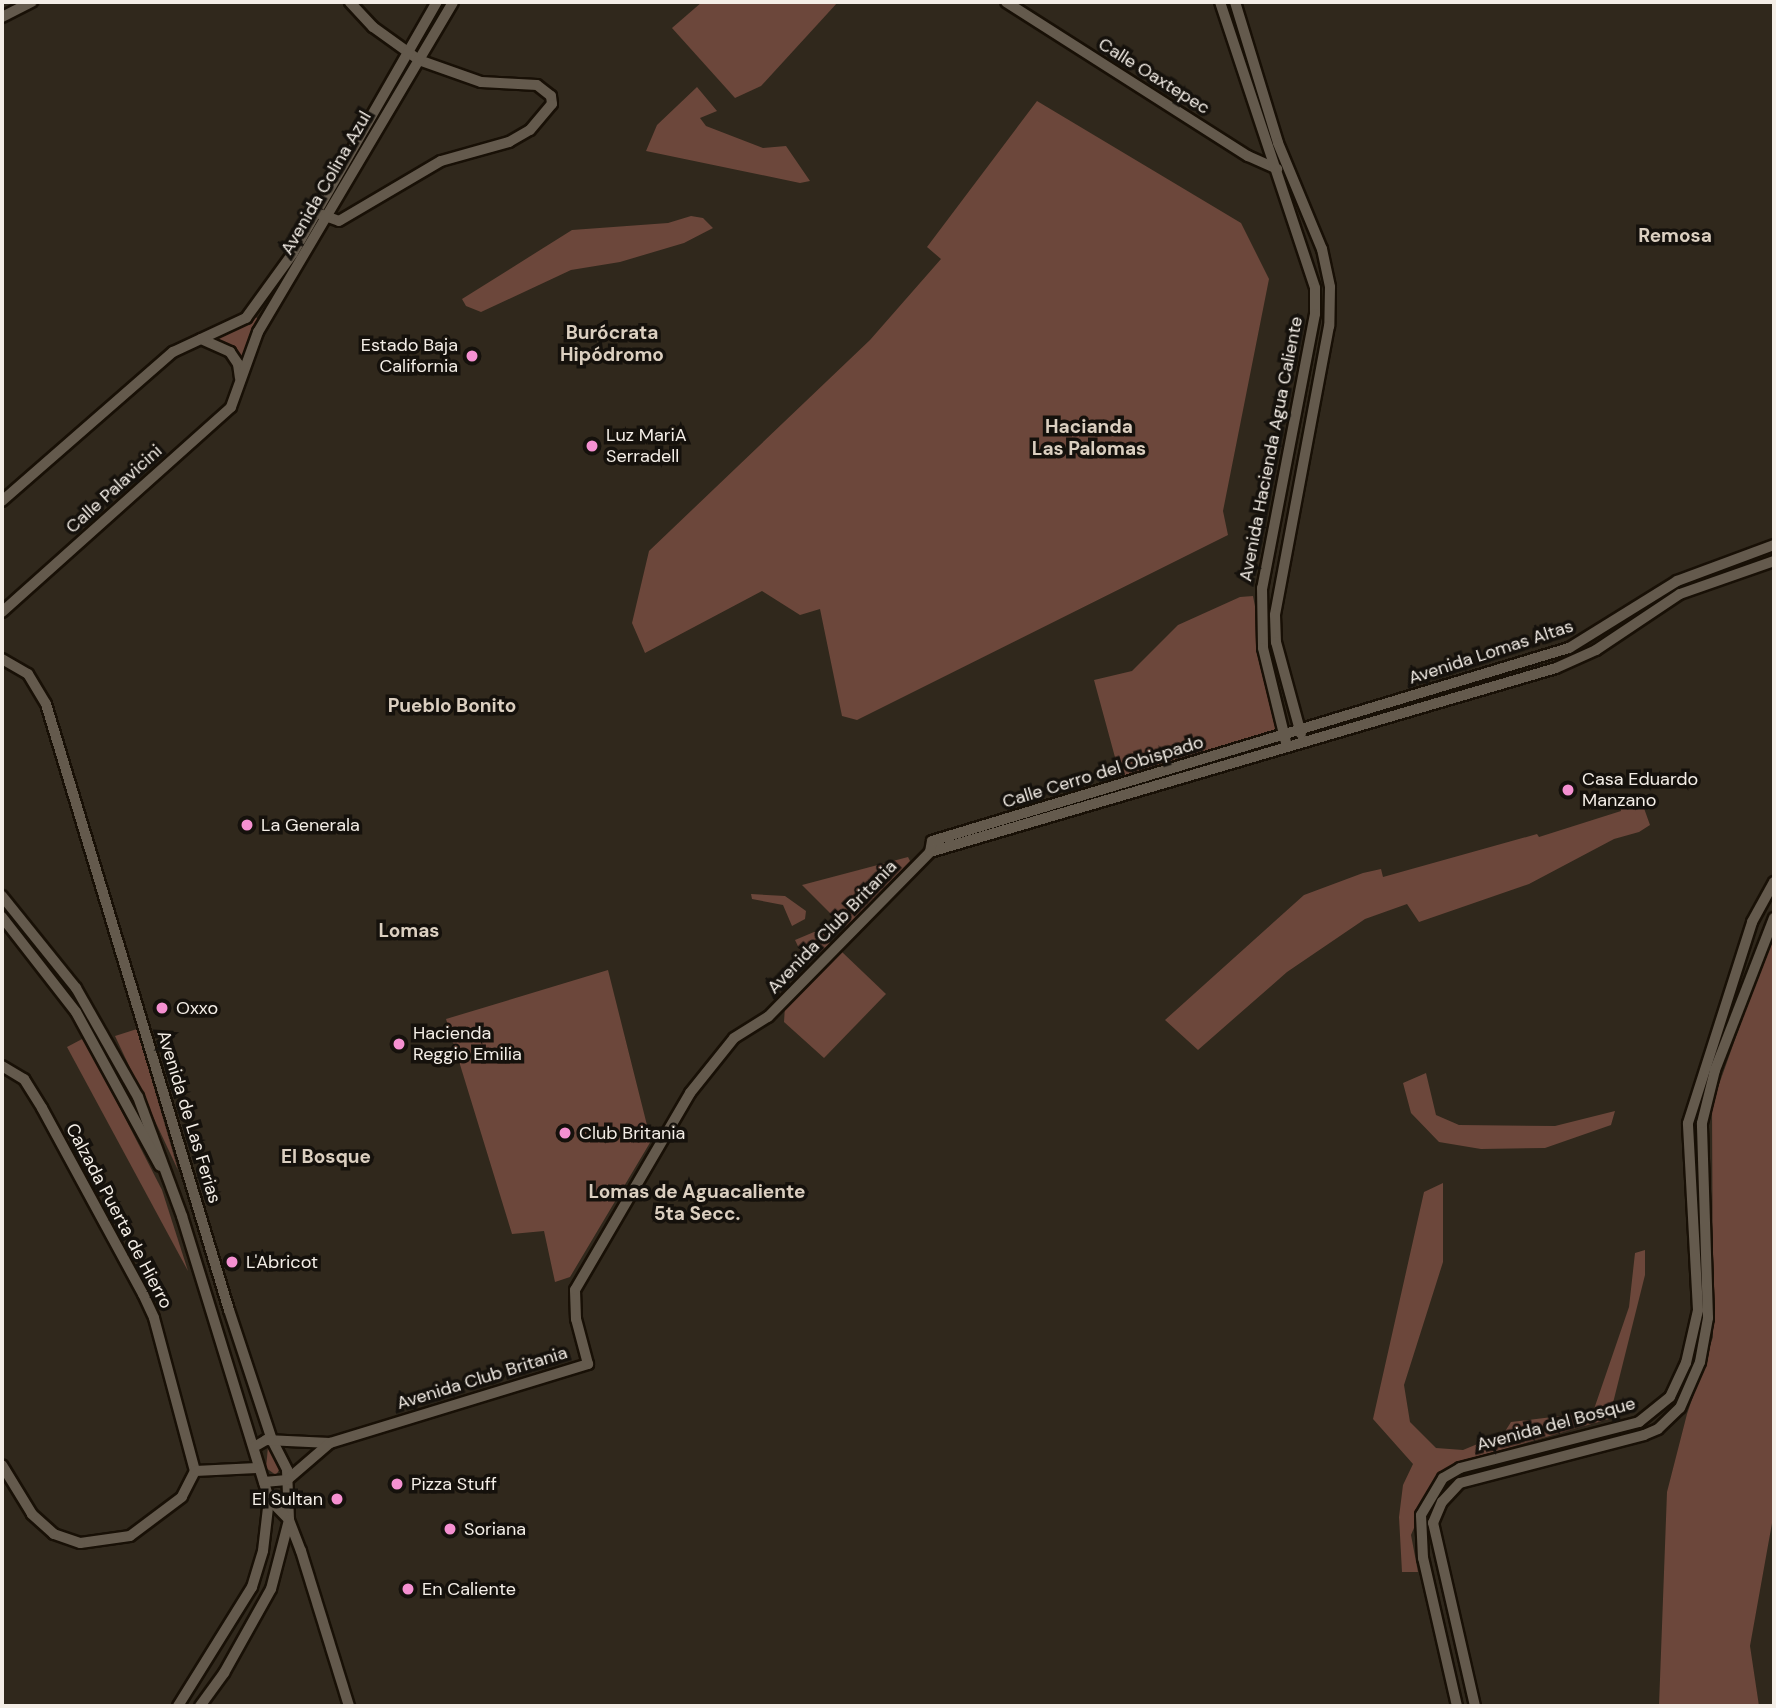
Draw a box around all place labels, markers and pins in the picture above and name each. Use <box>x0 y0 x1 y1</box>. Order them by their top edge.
place label: Estado Baja California <box>361 335 458 378</box>
marker: Estado Baja California <box>464 348 480 364</box>
place label: Luz MariA Serradell <box>606 425 687 467</box>
marker: Luz MariA Serradell <box>584 438 600 454</box>
place label: Casa Eduardo Manzano <box>1582 769 1698 812</box>
marker: Casa Eduardo Manzano <box>1560 782 1576 798</box>
place label: La Generala <box>261 814 360 836</box>
marker: La Generala <box>239 817 255 833</box>
place label: Oxxo <box>176 997 218 1019</box>
marker: Oxxo <box>154 1000 170 1016</box>
place label: Hacienda Reggio Emilia <box>413 1023 522 1066</box>
marker: Hacienda Reggio Emilia <box>391 1036 407 1052</box>
place label: Club Britania <box>579 1122 685 1144</box>
marker: Club Britania <box>557 1125 573 1141</box>
place label: L'Abricot <box>246 1251 318 1273</box>
marker: L'Abricot <box>224 1254 240 1270</box>
place label: Pizza Stuff <box>411 1473 497 1495</box>
marker: Pizza Stuff <box>389 1476 405 1492</box>
place label: El Sultan <box>252 1488 323 1510</box>
marker: El Sultan <box>329 1491 345 1507</box>
place label: Soriana <box>464 1518 526 1540</box>
marker: Soriana <box>442 1521 458 1537</box>
place label: En Caliente <box>422 1578 516 1600</box>
marker: En Caliente <box>400 1581 416 1597</box>

